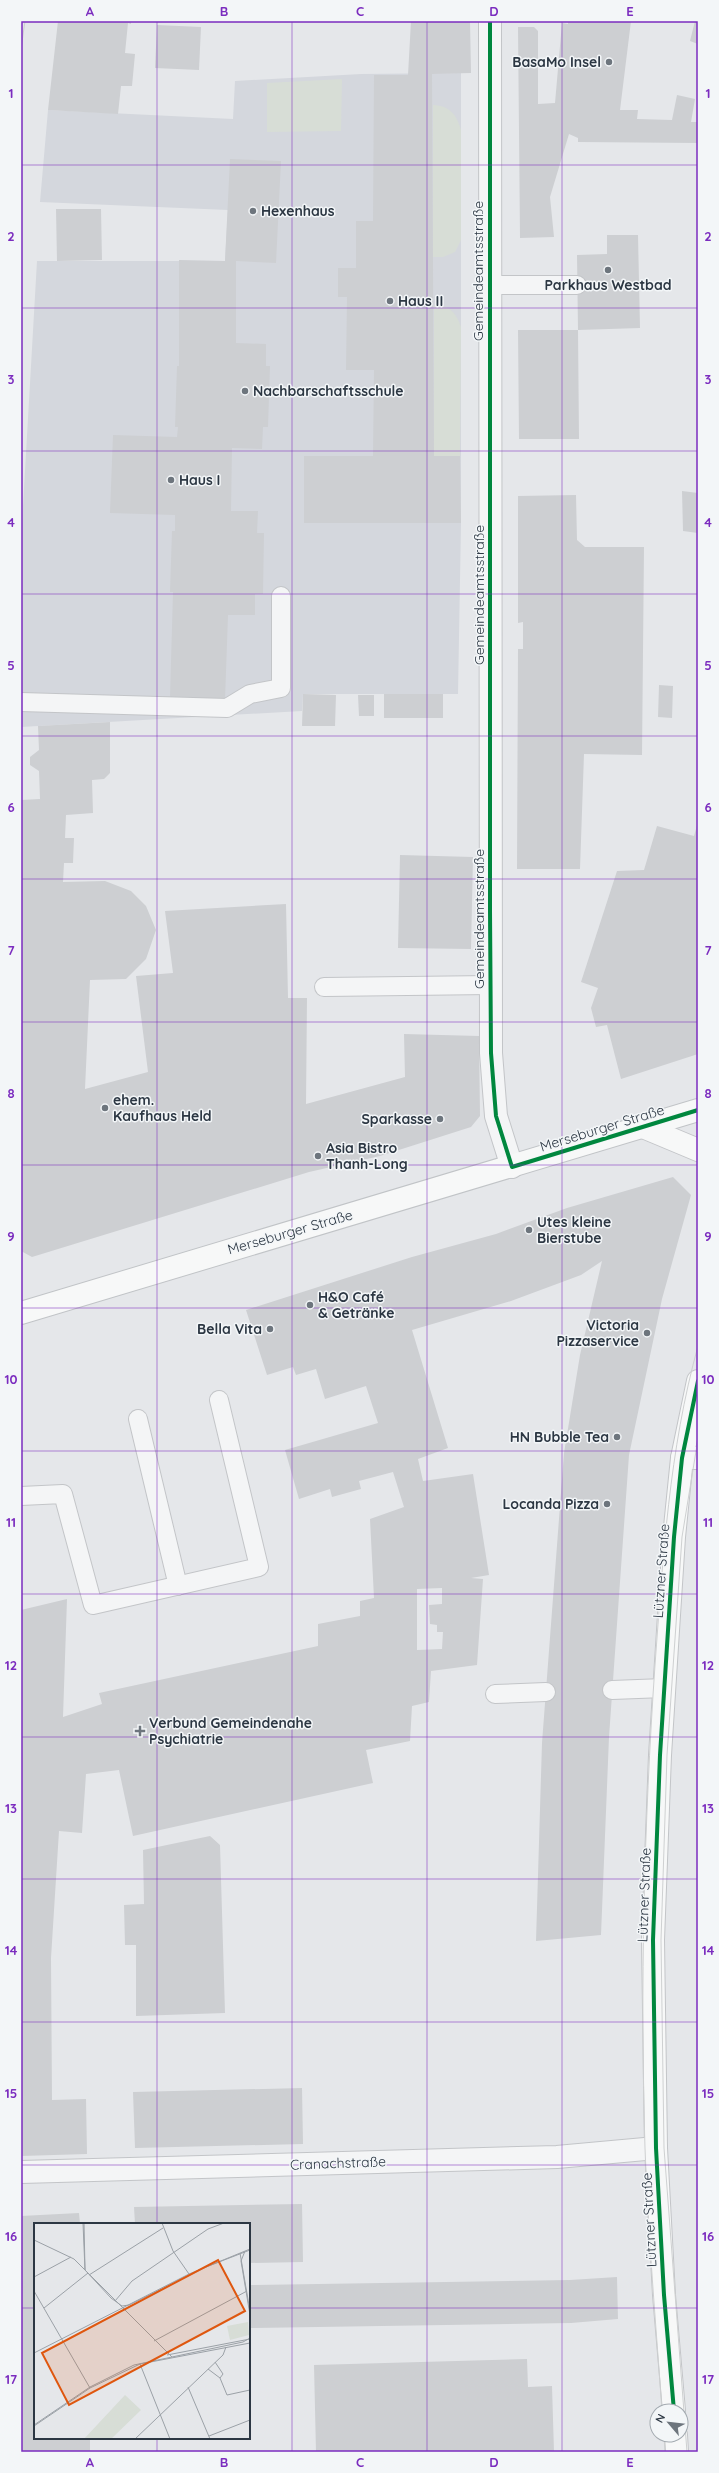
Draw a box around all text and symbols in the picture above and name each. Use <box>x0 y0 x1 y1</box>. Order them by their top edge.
text: A <box>86 3 95 19</box>
text: B <box>220 3 228 19</box>
text: C <box>356 3 364 19</box>
text: D <box>489 3 499 19</box>
text: E <box>626 3 634 19</box>
place label: BasaMo Insel <box>512 53 601 71</box>
marker: BasaMo Insel <box>604 57 614 67</box>
text: 1 <box>8 85 14 101</box>
text: 1 <box>705 85 711 101</box>
street label: Gemeindeamtsstraße <box>469 201 487 341</box>
place label: Hexenhaus <box>261 202 335 220</box>
marker: Hexenhaus <box>248 206 258 216</box>
text: 2 <box>7 228 15 244</box>
text: 2 <box>704 228 712 244</box>
marker: Parkhaus Westbad <box>603 265 613 275</box>
place label: Parkhaus Westbad <box>545 276 671 294</box>
place label: Haus II <box>398 292 443 310</box>
marker: Haus II <box>385 296 395 306</box>
text: 3 <box>8 371 15 387</box>
text: 3 <box>705 371 712 387</box>
place label: Nachbarschaftsschule <box>253 382 404 400</box>
marker: Nachbarschaftsschule <box>240 386 250 396</box>
place label: Haus I <box>179 471 220 489</box>
marker: Haus I <box>166 475 176 485</box>
text: 4 <box>7 514 15 530</box>
text: 4 <box>704 514 712 530</box>
street label: Gemeindeamtsstraße <box>470 525 488 665</box>
text: 5 <box>7 657 15 673</box>
text: 5 <box>704 657 712 673</box>
text: 6 <box>7 799 15 815</box>
text: 6 <box>704 799 712 815</box>
street label: Gemeindeamtsstraße <box>470 849 488 989</box>
text: 7 <box>7 942 15 958</box>
text: 7 <box>704 942 712 958</box>
text: 8 <box>7 1085 15 1101</box>
text: 8 <box>704 1085 712 1101</box>
place label: ehem. Kaufhaus Held <box>113 1091 212 1125</box>
street label: Merseburger Straße <box>538 1100 667 1156</box>
marker: ehem. Kaufhaus Held <box>100 1103 110 1113</box>
place label: Sparkasse <box>362 1110 432 1128</box>
marker: Sparkasse <box>435 1114 445 1124</box>
place label: Asia Bistro Thanh-Long <box>326 1139 408 1173</box>
marker: Asia Bistro Thanh-Long <box>313 1151 323 1161</box>
street label: Merseburger Straße <box>225 1206 355 1258</box>
place label: Utes kleine Bierstube <box>537 1213 611 1247</box>
marker: Utes kleine Bierstube <box>524 1225 534 1235</box>
text: 9 <box>7 1228 15 1244</box>
text: 9 <box>704 1228 712 1244</box>
place label: H&O Café & Getränke <box>318 1288 395 1322</box>
marker: H&O Café & Getränke <box>305 1300 315 1310</box>
place label: Victoria Pizzaservice <box>556 1316 639 1350</box>
place label: Bella Vita <box>197 1320 262 1338</box>
marker: Bella Vita <box>265 1324 275 1334</box>
marker: Victoria Pizzaservice <box>642 1328 652 1338</box>
text: 10 <box>4 1371 18 1387</box>
text: 10 <box>701 1371 715 1387</box>
place label: HN Bubble Tea <box>510 1428 609 1446</box>
marker: HN Bubble Tea <box>612 1432 622 1442</box>
place label: Locanda Pizza <box>502 1495 599 1513</box>
marker: Locanda Pizza <box>602 1499 612 1509</box>
text: 11 <box>6 1514 16 1530</box>
text: 11 <box>703 1514 713 1530</box>
street label: Lützner Straße <box>649 1523 673 1619</box>
text: 12 <box>5 1657 17 1673</box>
text: 12 <box>702 1657 714 1673</box>
place label: Verbund Gemeindenahe Psychiatrie <box>149 1714 312 1748</box>
marker: Verbund Gemeindenahe Psychiatrie <box>134 1725 146 1737</box>
text: 13 <box>5 1800 17 1816</box>
text: 13 <box>702 1800 714 1816</box>
street label: Lützner Straße <box>633 1847 655 1943</box>
text: 14 <box>5 1942 18 1958</box>
text: 14 <box>702 1942 715 1958</box>
text: 15 <box>5 2085 17 2101</box>
text: 15 <box>702 2085 714 2101</box>
street label: Cranachstraße <box>290 2152 386 2174</box>
street label: Lützner Straße <box>638 2172 660 2268</box>
inset map <box>34 2223 250 2439</box>
text: 16 <box>5 2228 17 2244</box>
text: 16 <box>702 2228 714 2244</box>
text: 17 <box>5 2371 17 2387</box>
text: 17 <box>702 2371 714 2387</box>
north arrow <box>649 2403 689 2443</box>
text: N <box>652 2411 668 2425</box>
text: A <box>86 2454 95 2470</box>
text: B <box>220 2454 228 2470</box>
text: C <box>356 2454 364 2470</box>
text: D <box>489 2454 499 2470</box>
text: E <box>626 2454 634 2470</box>

